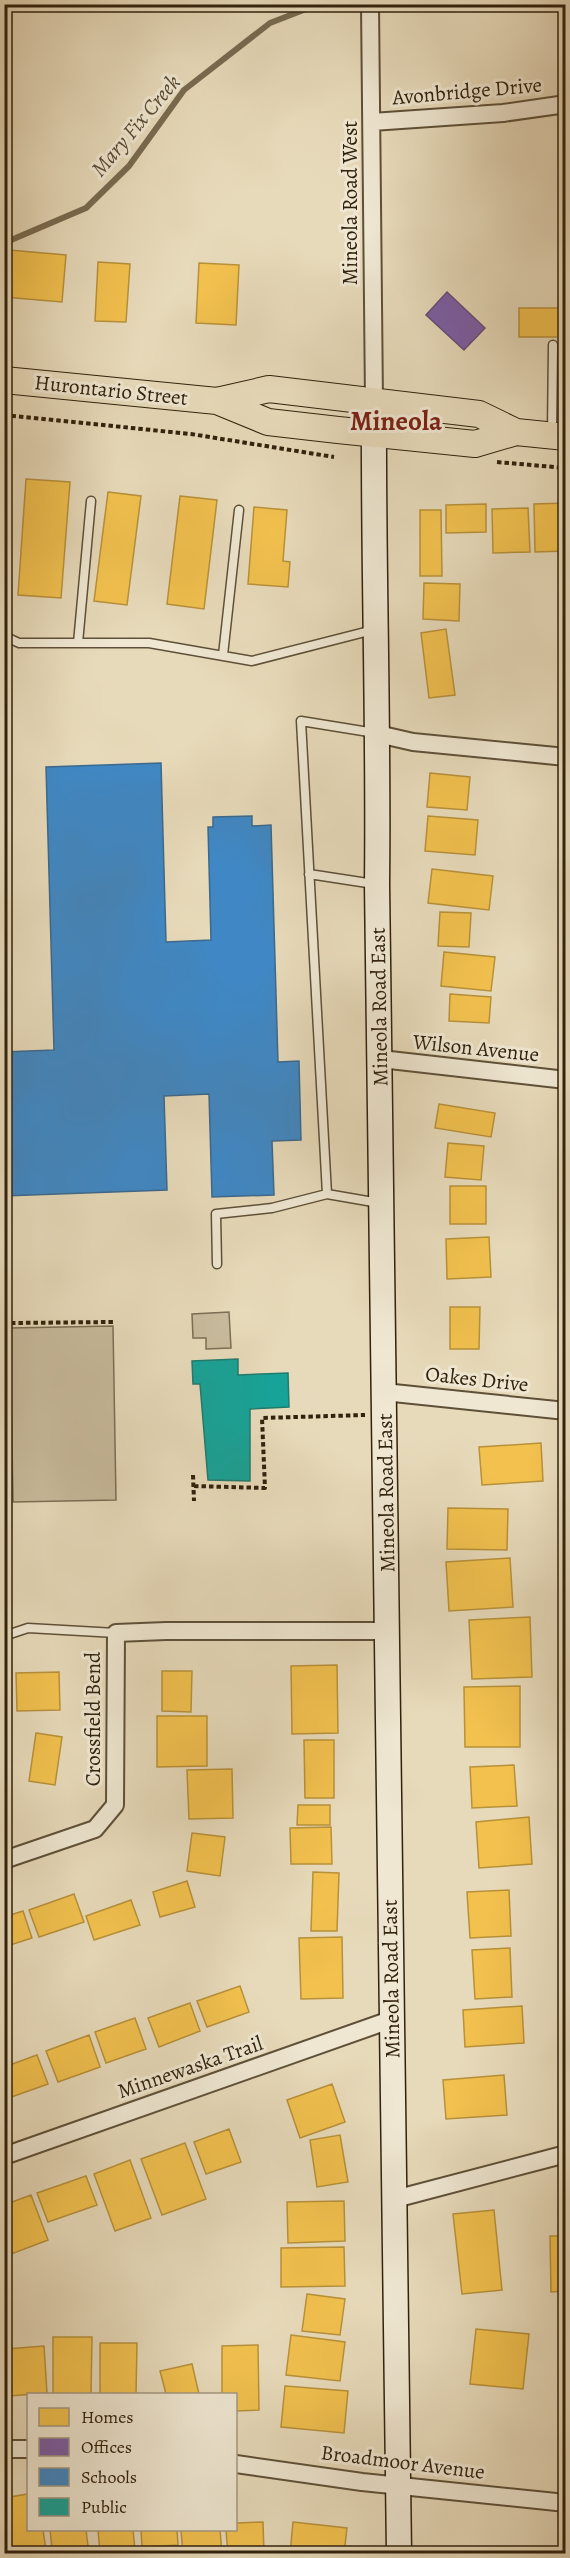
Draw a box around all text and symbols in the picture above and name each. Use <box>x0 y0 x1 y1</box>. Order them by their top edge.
water label: Mary Fix Creek <box>84 68 187 183</box>
street label: Avonbridge Drive <box>390 71 543 112</box>
street label: Mineola Road West <box>336 121 364 285</box>
street label: Hurontario Street <box>33 368 189 412</box>
district label: Mineola <box>350 403 442 439</box>
street label: Mineola Road East <box>364 927 394 1087</box>
street label: Wilson Avenue <box>410 1027 541 1069</box>
street label: Oakes Drive <box>424 1360 530 1398</box>
street label: Mineola Road East <box>371 1413 401 1573</box>
street label: Crossfield Bend <box>79 1651 107 1786</box>
street label: Mineola Road East <box>376 1899 406 2059</box>
street label: Minnewaska Trail <box>114 2029 266 2105</box>
legend <box>27 2393 237 2531</box>
text: Homes <box>81 2405 133 2429</box>
text: Offices <box>81 2435 132 2459</box>
street label: Broadmoor Avenue <box>320 2438 486 2486</box>
text: Schools <box>81 2465 137 2489</box>
text: Public <box>81 2495 127 2519</box>

